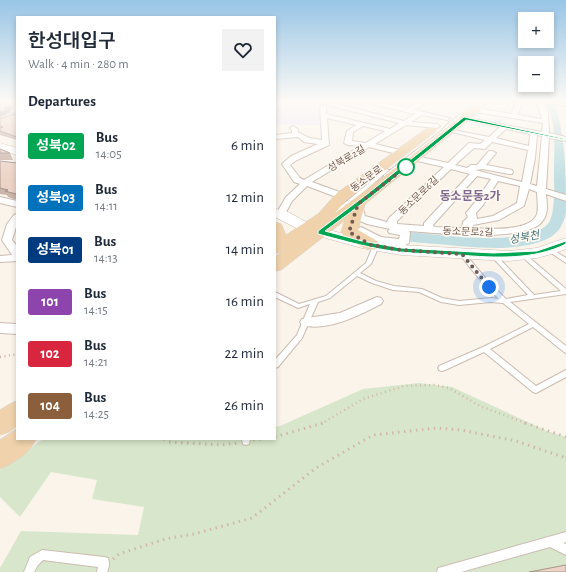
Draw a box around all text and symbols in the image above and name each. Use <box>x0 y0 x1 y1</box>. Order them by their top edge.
map controls <box>518 12 554 92</box>
button: + <box>518 12 554 48</box>
button: heart <box>222 29 264 71</box>
text: 한성대입구 <box>28 32 115 51</box>
button: − <box>518 56 554 92</box>
text: Walk · 4 min · 280 m <box>28 58 129 71</box>
text: Departures <box>28 94 96 109</box>
text: Bus <box>96 130 118 145</box>
text: 6 min <box>231 138 264 153</box>
text: 성북02 <box>36 139 76 153</box>
street label: 성북로2길 <box>326 144 367 174</box>
text: 14:05 <box>96 148 122 161</box>
unlabelled marker <box>397 158 415 176</box>
street label: 동소문로 <box>349 164 384 194</box>
street label: 동소문로6길 <box>397 175 440 217</box>
text: Bus <box>95 182 117 197</box>
text: 12 min <box>226 190 264 205</box>
district label: 동소문동2가 <box>440 190 500 202</box>
text: 성북03 <box>36 191 75 205</box>
text: 14:11 <box>95 200 118 213</box>
street label: 동소문로2길 <box>443 226 493 238</box>
water label: 성북천 <box>508 228 542 246</box>
text: Bus <box>94 234 116 249</box>
text: 14 min <box>226 242 264 257</box>
text: 성북01 <box>36 243 74 257</box>
text: 14:13 <box>94 252 118 265</box>
your location <box>479 277 499 297</box>
text: Bus <box>84 286 106 301</box>
text: 16 min <box>226 294 264 309</box>
text: 101 <box>41 295 59 309</box>
text: 14:15 <box>84 304 108 317</box>
text: Bus <box>84 338 106 353</box>
text: 22 min <box>225 346 264 361</box>
text: 102 <box>41 347 59 361</box>
text: 14:21 <box>84 356 108 369</box>
text: Bus <box>84 390 106 405</box>
text: 26 min <box>224 398 264 413</box>
text: 104 <box>40 399 60 413</box>
text: 14:25 <box>84 408 109 421</box>

